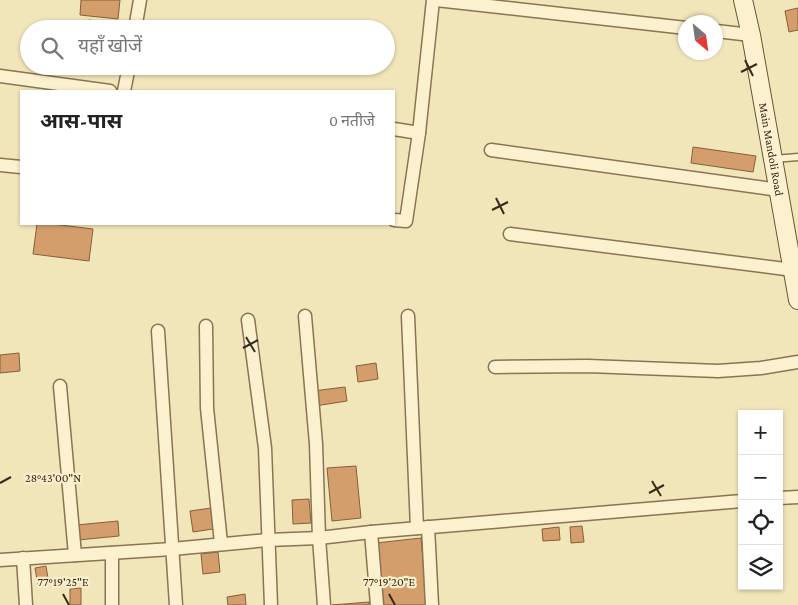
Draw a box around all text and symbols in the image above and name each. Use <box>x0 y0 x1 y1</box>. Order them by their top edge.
north arrow <box>678 15 723 60</box>
search box <box>20 20 395 75</box>
icon: search <box>38 34 66 62</box>
text: यहाँ खोजें <box>78 35 142 56</box>
street label: Main Mandoli Road <box>756 102 787 198</box>
text: आस-पास <box>40 109 122 133</box>
text: 0 नतीजे <box>329 112 375 129</box>
map controls <box>738 410 783 590</box>
button: + <box>738 410 783 455</box>
button: − <box>738 455 783 500</box>
text: 28°43'00"N <box>25 471 81 485</box>
button: locate <box>738 500 783 545</box>
button: layers <box>738 545 783 590</box>
text: 77°19'25"E <box>37 575 89 589</box>
text: 77°19'20"E <box>363 575 416 589</box>

